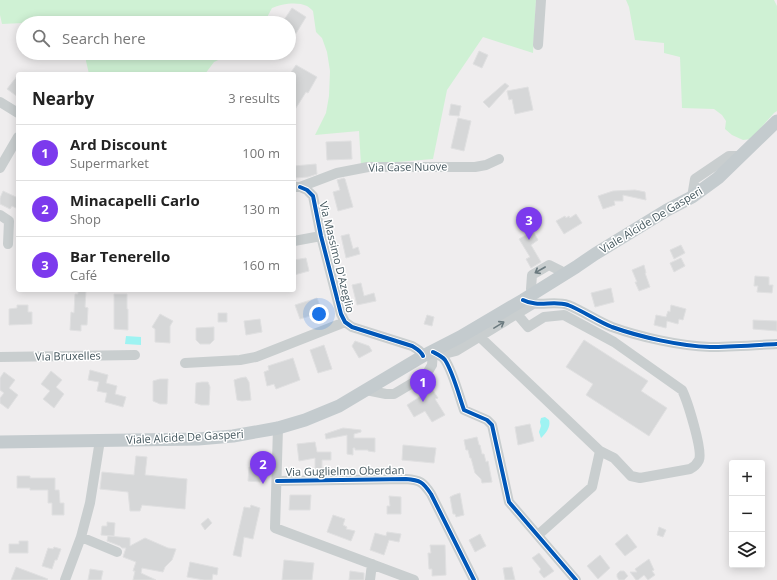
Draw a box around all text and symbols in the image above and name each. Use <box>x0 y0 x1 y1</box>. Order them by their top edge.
search box <box>16 16 296 60</box>
icon: search <box>30 27 52 49</box>
text: Search here <box>62 28 146 48</box>
text: Nearby <box>32 87 94 110</box>
text: 3 results <box>228 89 280 107</box>
text: Ard Discount <box>70 134 167 154</box>
text: 1 <box>41 144 49 162</box>
text: 100 m <box>242 144 280 162</box>
text: Supermarket <box>70 154 149 172</box>
street label: Via Case Nuove <box>368 158 448 175</box>
street label: Viale Alcide De Gasperi <box>597 183 705 256</box>
text: Minacapelli Carlo <box>70 190 200 210</box>
text: 2 <box>41 200 49 218</box>
text: 130 m <box>242 200 280 218</box>
street label: Via Massimo D'Azeglio <box>316 200 359 314</box>
pin: 3 <box>516 207 542 240</box>
text: Shop <box>70 210 101 228</box>
text: Bar Tenerello <box>70 246 170 266</box>
text: 3 <box>41 256 49 274</box>
text: 160 m <box>242 256 280 274</box>
text: Café <box>70 266 97 284</box>
one-way arrow <box>534 267 546 275</box>
your location <box>309 304 329 324</box>
one-way arrow <box>493 321 504 329</box>
street label: Via Bruxelles <box>35 347 101 364</box>
pin: 1 <box>410 369 436 402</box>
street label: Viale Alcide De Gasperi <box>126 426 244 447</box>
pin: 2 <box>250 451 276 484</box>
map controls <box>729 460 765 568</box>
button: + <box>729 460 765 496</box>
street label: Via Guglielmo Oberdan <box>286 462 404 479</box>
button: − <box>729 496 765 532</box>
button: layers <box>729 532 765 568</box>

